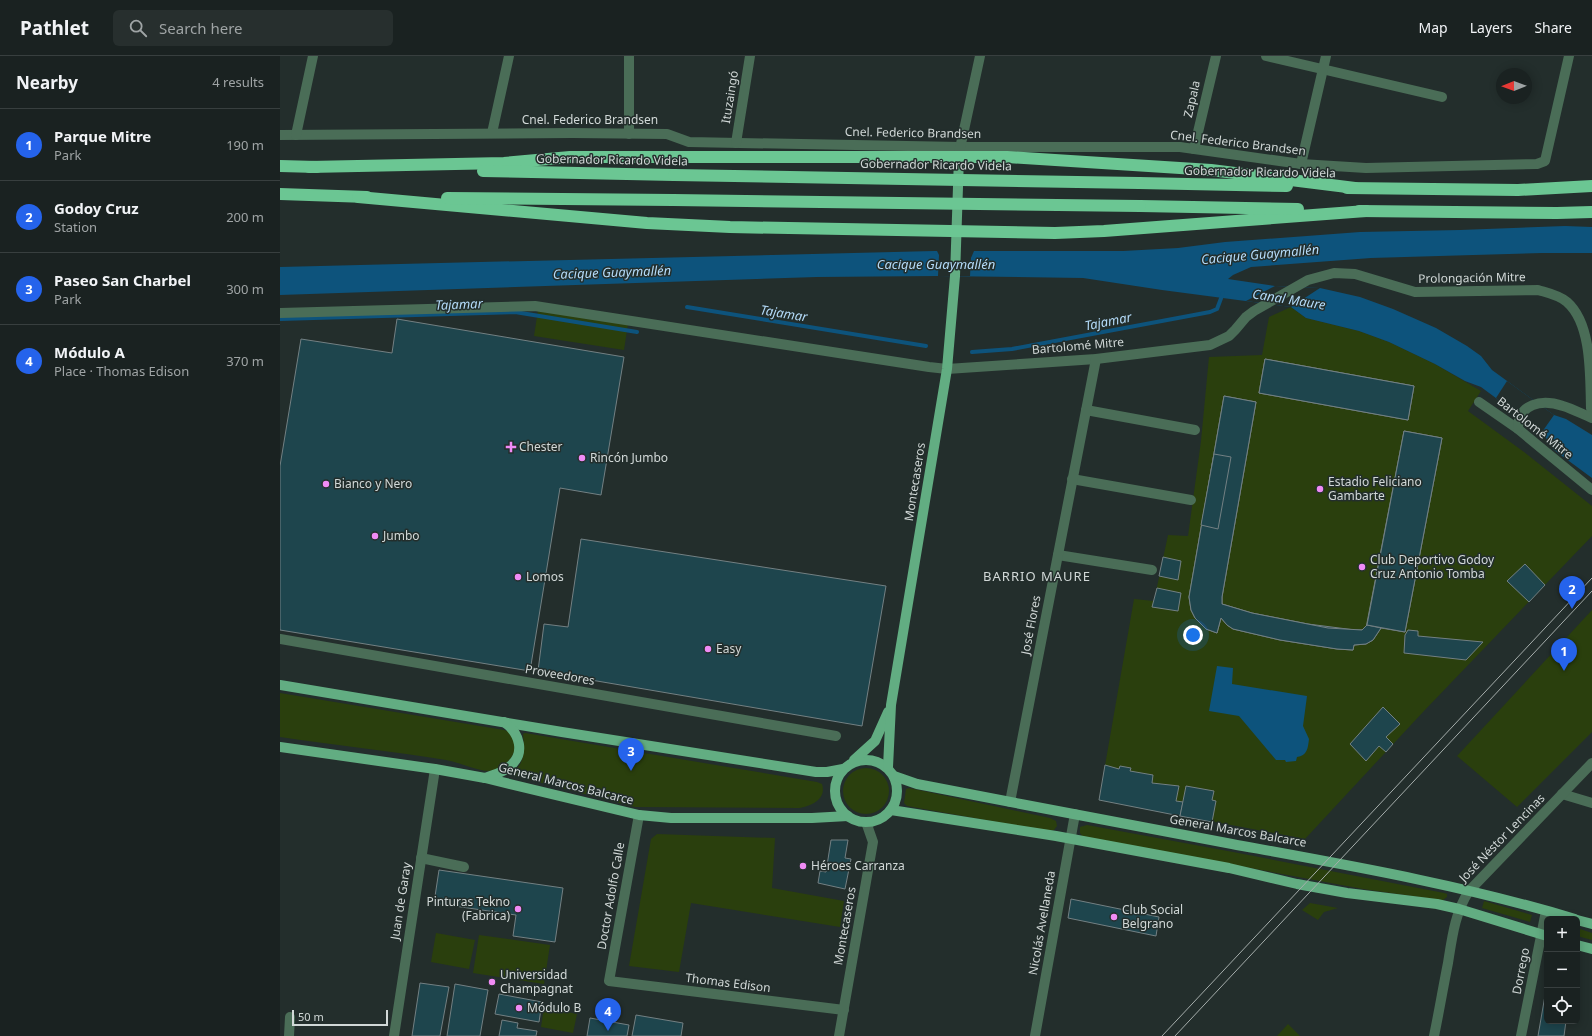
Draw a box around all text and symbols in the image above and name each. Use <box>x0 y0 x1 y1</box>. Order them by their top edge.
search box <box>113 10 393 46</box>
text: Pathlet <box>20 15 89 41</box>
icon: search <box>127 17 149 39</box>
text: Search here <box>159 18 243 38</box>
text: Map <box>1419 18 1448 37</box>
text: Layers <box>1470 18 1512 37</box>
text: Share <box>1534 18 1572 37</box>
north arrow <box>1496 68 1532 104</box>
street label: Ituzaingó <box>717 69 742 125</box>
text: Nearby <box>16 71 78 94</box>
text: 4 results <box>212 73 264 91</box>
street label: Zapala <box>1179 79 1204 119</box>
street label: Cnel. Federico Brandsen <box>522 111 658 128</box>
street label: Cnel. Federico Brandsen <box>845 123 981 142</box>
text: Parque Mitre <box>54 126 151 146</box>
street label: Cnel. Federico Brandsen <box>1169 126 1307 159</box>
text: 1 <box>25 136 33 154</box>
text: 190 m <box>226 136 264 154</box>
text: Park <box>54 146 81 164</box>
street label: Gobernador Ricardo Videla <box>536 150 688 169</box>
street label: Gobernador Ricardo Videla <box>860 155 1012 174</box>
street label: Gobernador Ricardo Videla <box>1184 162 1336 181</box>
text: Godoy Cruz <box>54 198 139 218</box>
text: 2 <box>25 208 33 226</box>
text: 200 m <box>226 208 264 226</box>
text: Station <box>54 218 97 236</box>
water label: Cacique Guaymallén <box>1200 240 1320 268</box>
water label: Cacique Guaymallén <box>877 255 995 273</box>
water label: Cacique Guaymallén <box>552 261 672 283</box>
street label: Prolongación Mitre <box>1418 268 1526 287</box>
text: Paseo San Charbel <box>54 270 191 290</box>
text: 3 <box>25 280 33 298</box>
text: 300 m <box>226 280 264 298</box>
water label: Canal Maure <box>1251 284 1327 314</box>
text: Park <box>54 290 81 308</box>
water label: Tajamar <box>435 294 484 314</box>
water label: Tajamar <box>759 300 810 326</box>
water label: Tajamar <box>1083 307 1134 334</box>
street label: Bartolomé Mitre <box>1031 333 1125 358</box>
text: Módulo A <box>54 342 125 362</box>
text: 4 <box>25 352 33 370</box>
text: 370 m <box>226 352 264 370</box>
text: Place · Thomas Edison <box>54 362 189 380</box>
street label: Bartolomé Mitre <box>1494 392 1577 463</box>
place label: Chester <box>519 438 563 455</box>
street label: Montecaseros <box>900 441 929 522</box>
marker: Chester <box>506 442 516 452</box>
place label: Rincón Jumbo <box>590 449 668 466</box>
marker: Rincón Jumbo <box>577 453 587 463</box>
place label: Estadio Feliciano Gambarte <box>1328 473 1422 504</box>
place label: Bianco y Nero <box>334 475 412 492</box>
marker: Bianco y Nero <box>321 479 331 489</box>
marker: Estadio Feliciano Gambarte <box>1315 484 1325 494</box>
place label: Jumbo <box>382 527 420 544</box>
marker: Jumbo <box>370 531 380 541</box>
place label: Club Deportivo Godoy Cruz Antonio Tomba <box>1370 551 1495 582</box>
marker: Club Deportivo Godoy Cruz Antonio Tomba <box>1357 562 1367 572</box>
district label: BARRIO MAURE <box>983 567 1091 585</box>
place label: Lomos <box>526 568 564 585</box>
marker: Lomos <box>513 572 523 582</box>
pin: 2 <box>1559 576 1585 609</box>
street label: José Flores <box>1016 594 1045 657</box>
your location <box>1183 625 1203 645</box>
pin: 1 <box>1551 638 1577 671</box>
place label: Easy <box>716 640 742 657</box>
marker: Easy <box>703 644 713 654</box>
street label: Proveedores <box>524 660 597 689</box>
pin: 3 <box>618 738 644 771</box>
street label: General Marcos Balcarce <box>497 758 636 809</box>
street label: José Néstor Lencinas <box>1454 790 1548 886</box>
street label: General Marcos Balcarce <box>1168 810 1308 851</box>
street label: Doctor Adolfo Calle <box>593 841 628 951</box>
place label: Héroes Carranza <box>811 857 905 874</box>
street label: Juan de Garay <box>386 860 415 942</box>
marker: Héroes Carranza <box>798 861 808 871</box>
street label: Nicolás Avellaneda <box>1024 869 1059 976</box>
street label: Montecaseros <box>829 885 860 966</box>
place label: Pinturas Tekno (Fabrica) <box>426 893 510 924</box>
place label: Club Social Belgrano <box>1122 901 1183 932</box>
marker: Pinturas Tekno (Fabrica) <box>513 904 523 914</box>
marker: Club Social Belgrano <box>1109 912 1119 922</box>
map controls <box>1544 916 1580 1024</box>
button: + <box>1544 916 1580 952</box>
street label: Dorrego <box>1508 946 1533 996</box>
button: − <box>1544 952 1580 988</box>
place label: Universidad Champagnat <box>500 966 574 997</box>
street label: Thomas Edison <box>684 969 772 996</box>
marker: Universidad Champagnat <box>487 977 497 987</box>
button: locate <box>1544 988 1580 1024</box>
pin: 4 <box>595 998 621 1031</box>
place label: Módulo B <box>527 999 581 1016</box>
marker: Módulo B <box>514 1003 524 1013</box>
scale bar <box>292 1008 388 1027</box>
text: 50 m <box>298 1009 324 1024</box>

